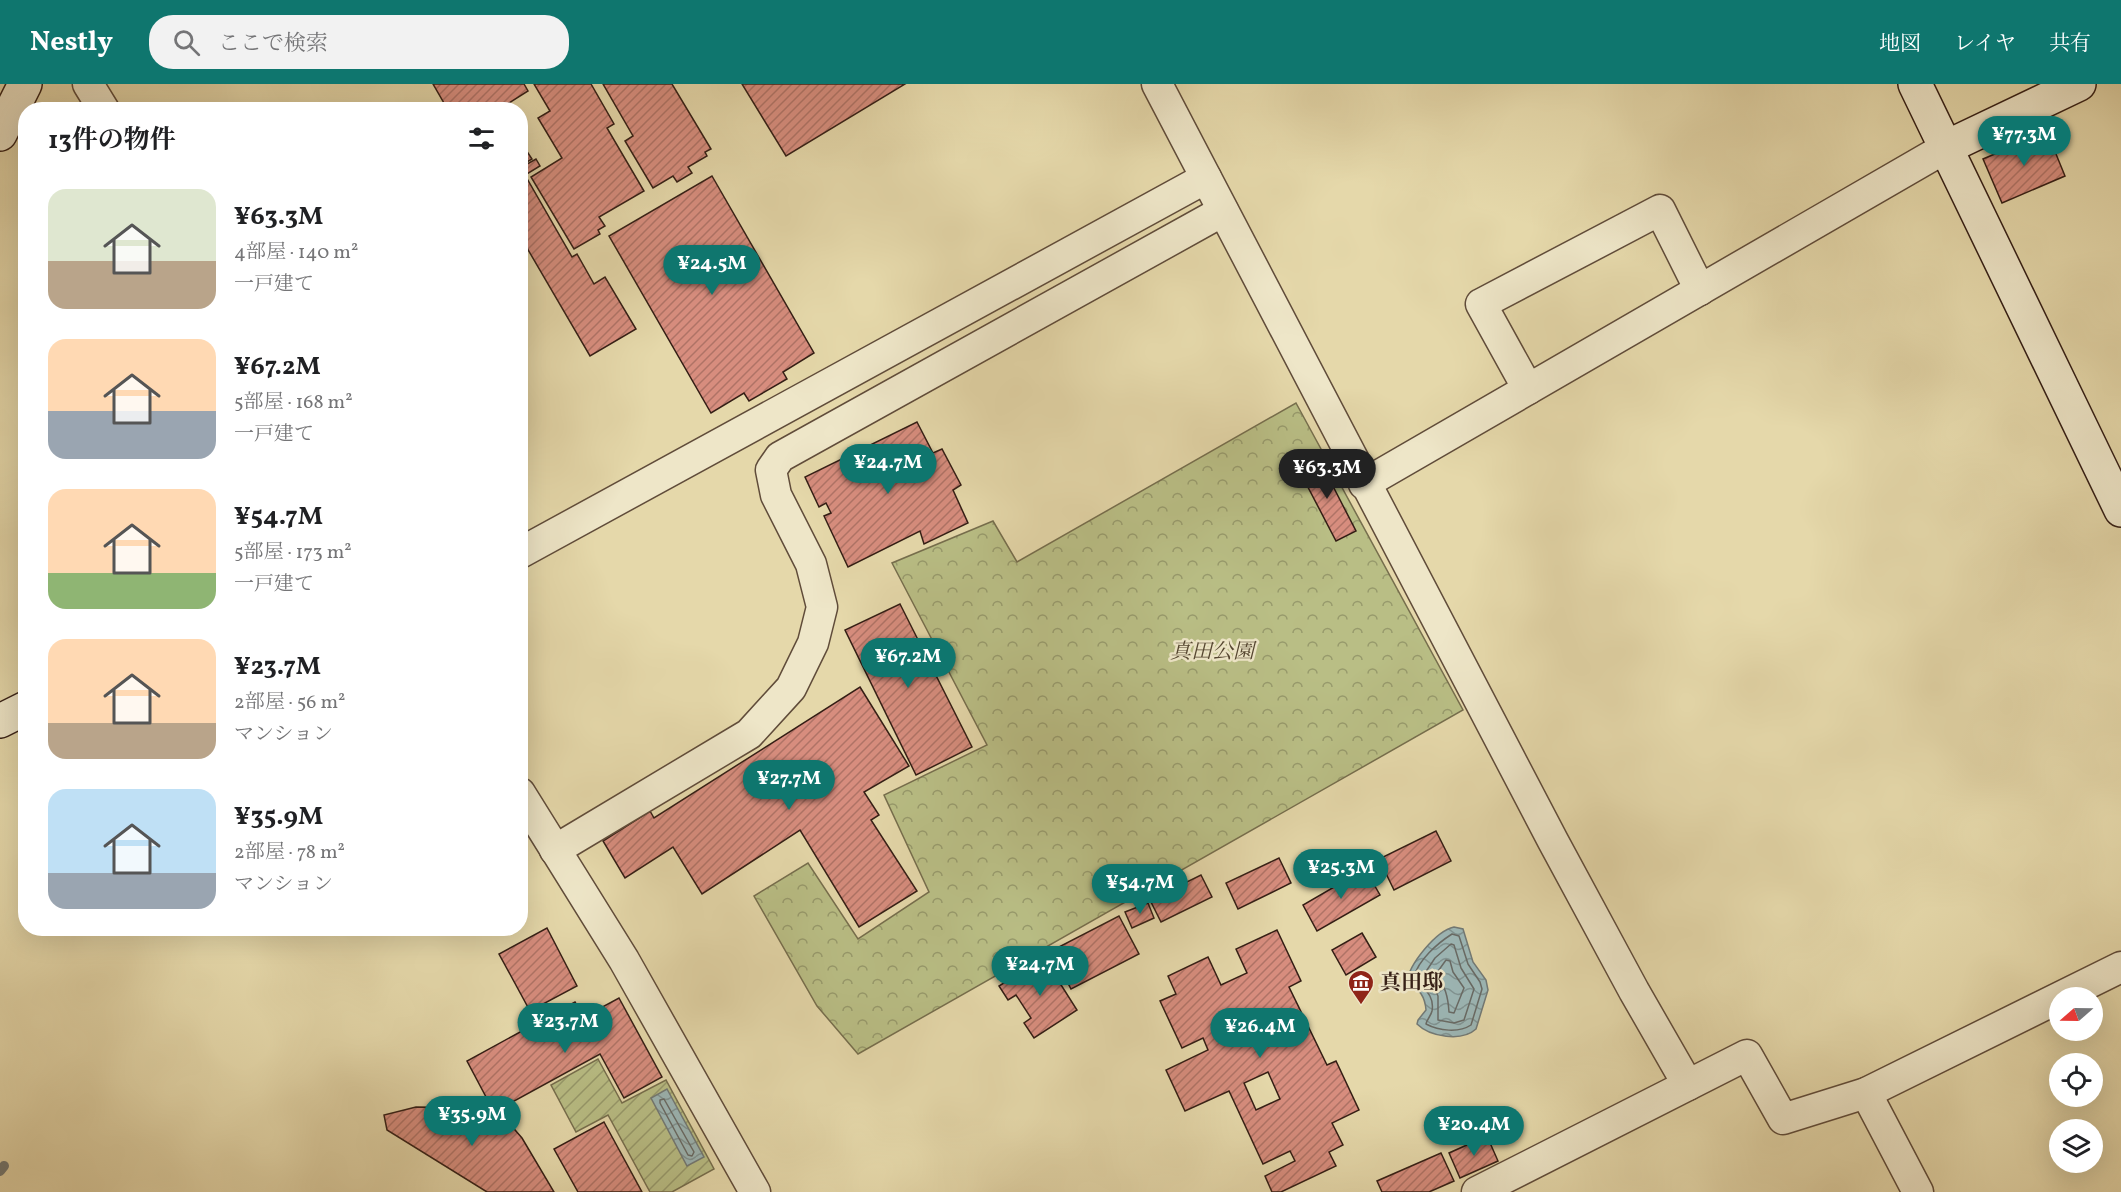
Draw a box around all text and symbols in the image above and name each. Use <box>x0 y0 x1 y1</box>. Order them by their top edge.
search box <box>149 15 569 69</box>
text: Nestly <box>30 23 113 62</box>
icon: search <box>170 26 203 59</box>
text: ここで検索 <box>218 29 328 60</box>
text: 地図 <box>1879 30 1921 59</box>
text: レイヤ <box>1954 30 2016 59</box>
text: 共有 <box>2049 30 2091 59</box>
pin: ¥77.3M <box>1975 116 2073 167</box>
text: ¥77.3M <box>1992 121 2056 149</box>
icon: filters <box>465 122 498 155</box>
text: 13件の物件 <box>48 123 176 159</box>
text: ¥63.3M <box>234 199 323 235</box>
icon: home <box>96 213 168 285</box>
text: 4部屋 · 140 m² <box>234 239 358 267</box>
pin: ¥24.5M <box>663 245 761 296</box>
text: ¥24.5M <box>677 250 747 278</box>
text: 一戸建て <box>234 271 314 299</box>
text: ¥67.2M <box>234 349 321 385</box>
icon: home <box>96 363 168 435</box>
text: 5部屋 · 168 m² <box>234 389 353 417</box>
text: 一戸建て <box>234 421 314 449</box>
pin: ¥24.7M <box>839 444 937 495</box>
text: ¥24.7M <box>854 449 922 477</box>
pin: ¥63.3M <box>1278 449 1376 500</box>
text: ¥63.3M <box>1293 454 1361 482</box>
text: ¥54.7M <box>234 499 323 535</box>
icon: home <box>96 513 168 585</box>
text: 5部屋 · 173 m² <box>234 539 352 567</box>
text: 一戸建て <box>234 571 314 599</box>
pin: ¥67.2M <box>859 638 957 689</box>
park label: 真田公園 <box>1170 638 1257 667</box>
text: ¥67.2M <box>875 643 941 671</box>
text: ¥23.7M <box>234 649 321 685</box>
icon: home <box>96 663 168 735</box>
text: 2部屋 · 56 m² <box>234 689 346 717</box>
text: マンション <box>234 721 333 749</box>
pin: ¥27.7M <box>740 760 838 811</box>
text: ¥27.7M <box>757 765 821 793</box>
text: ¥35.9M <box>234 799 323 835</box>
icon: home <box>96 813 168 885</box>
text: 2部屋 · 78 m² <box>234 839 345 867</box>
pin: ¥25.3M <box>1292 849 1390 900</box>
text: ¥25.3M <box>1307 854 1375 882</box>
pin: ¥54.7M <box>1091 864 1189 915</box>
text: ¥54.7M <box>1106 869 1174 897</box>
text: マンション <box>234 871 333 899</box>
pin: ¥24.7M <box>991 946 1089 997</box>
text: ¥24.7M <box>1006 951 1074 979</box>
museum icon: 真田邸 <box>1346 968 1376 1006</box>
place label: 真田邸 <box>1380 969 1444 998</box>
north arrow <box>2049 987 2103 1041</box>
map controls <box>2049 987 2103 1173</box>
pin: ¥23.7M <box>516 1003 614 1054</box>
text: ¥23.7M <box>532 1008 598 1036</box>
pin: ¥26.4M <box>1211 1008 1309 1059</box>
text: ¥26.4M <box>1224 1013 1296 1041</box>
button: locate <box>2049 1053 2103 1107</box>
pin: ¥35.9M <box>423 1096 521 1147</box>
text: ¥35.9M <box>438 1101 506 1129</box>
pin: ¥20.4M <box>1425 1106 1523 1157</box>
text: ¥20.4M <box>1438 1111 1510 1139</box>
button: layers <box>2049 1119 2103 1173</box>

